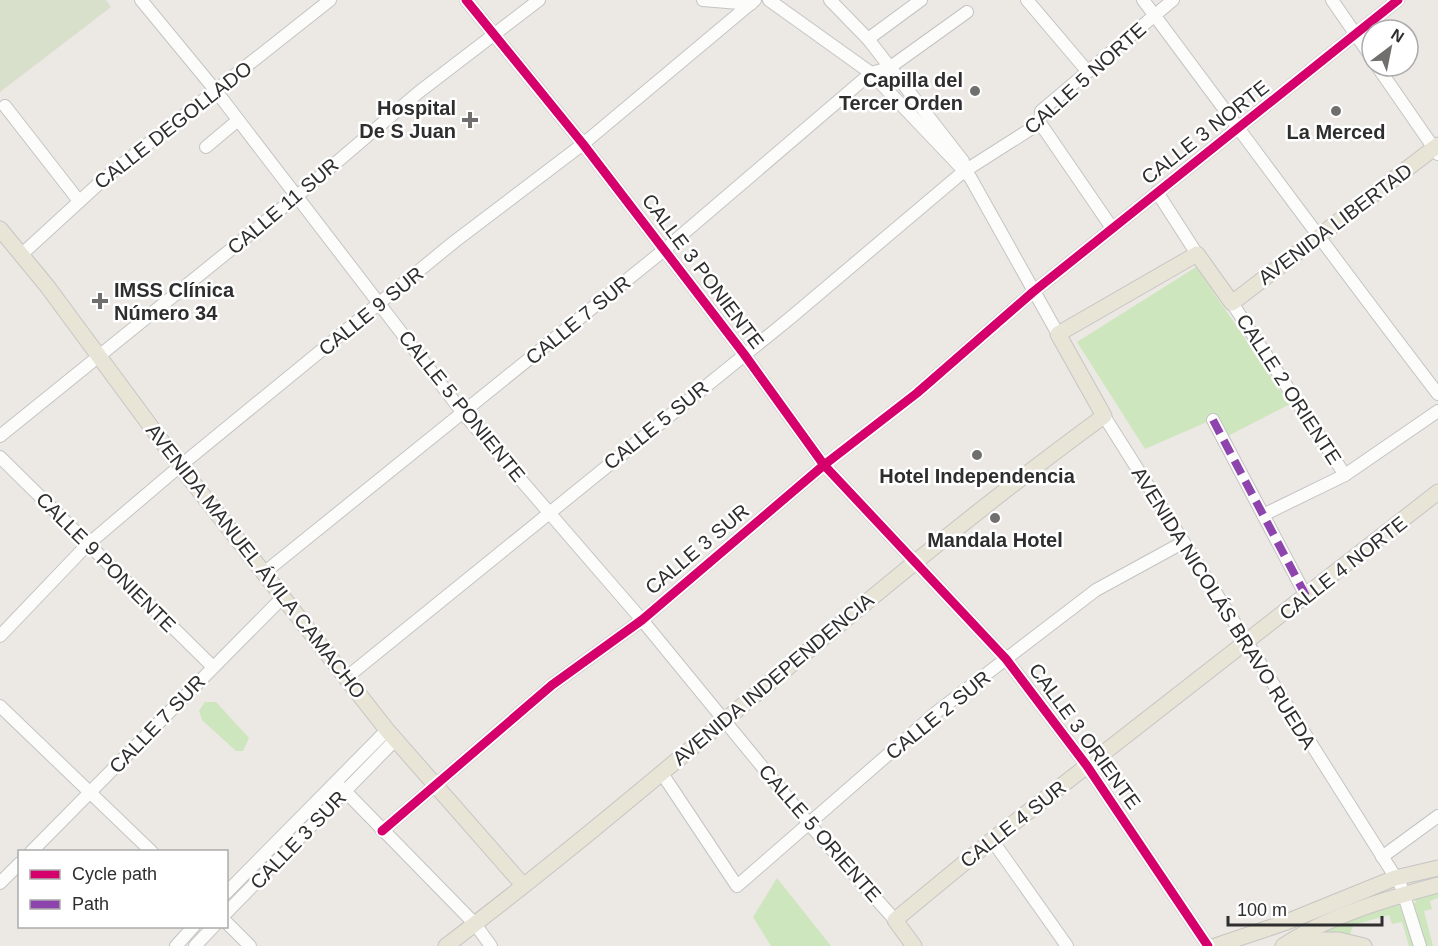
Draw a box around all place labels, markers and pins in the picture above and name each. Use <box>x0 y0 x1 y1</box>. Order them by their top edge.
place label: Capilla del Tercer Orden <box>839 69 963 114</box>
marker: Capilla del Tercer Orden <box>968 84 982 98</box>
place label: Hospital De S Juan <box>359 97 456 142</box>
marker: La Merced <box>1329 104 1343 118</box>
marker: Hospital De S Juan <box>461 111 479 129</box>
place label: La Merced <box>1287 121 1385 143</box>
place label: IMSS Clínica Número 34 <box>114 279 235 324</box>
marker: IMSS Clínica Número 34 <box>91 292 109 310</box>
marker: Hotel Independencia <box>970 448 984 462</box>
place label: Hotel Independencia <box>879 465 1076 487</box>
marker: Mandala Hotel <box>988 511 1002 525</box>
place label: Mandala Hotel <box>927 529 1063 551</box>

